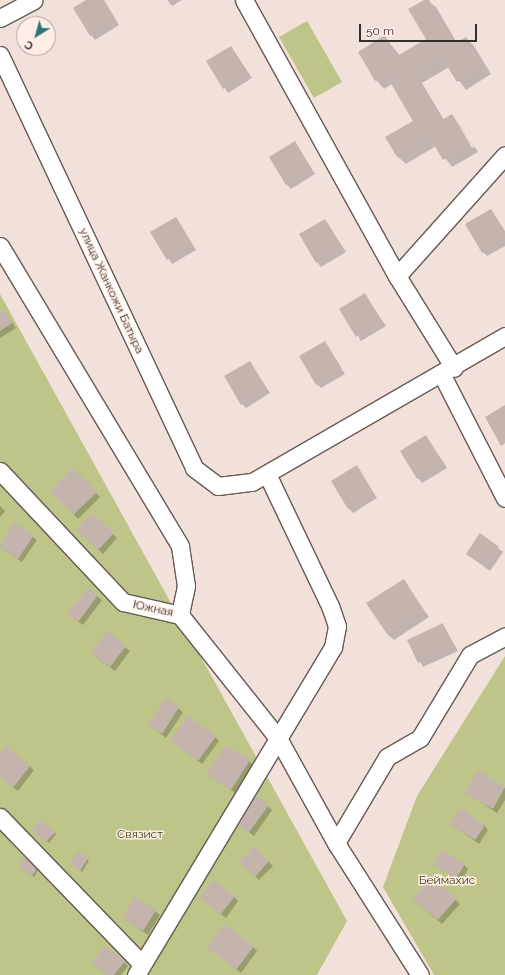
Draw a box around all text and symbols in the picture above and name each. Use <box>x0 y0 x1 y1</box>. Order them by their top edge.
north arrow <box>16 16 56 56</box>
scale bar <box>361 16 479 42</box>
text: 50 m <box>366 24 394 38</box>
text: С <box>22 38 36 53</box>
street label: улица Жанкожи Батыра <box>75 226 147 356</box>
street label: Южная <box>131 598 175 620</box>
park label: Связист <box>117 828 163 842</box>
park label: Беймахис <box>419 874 475 888</box>

